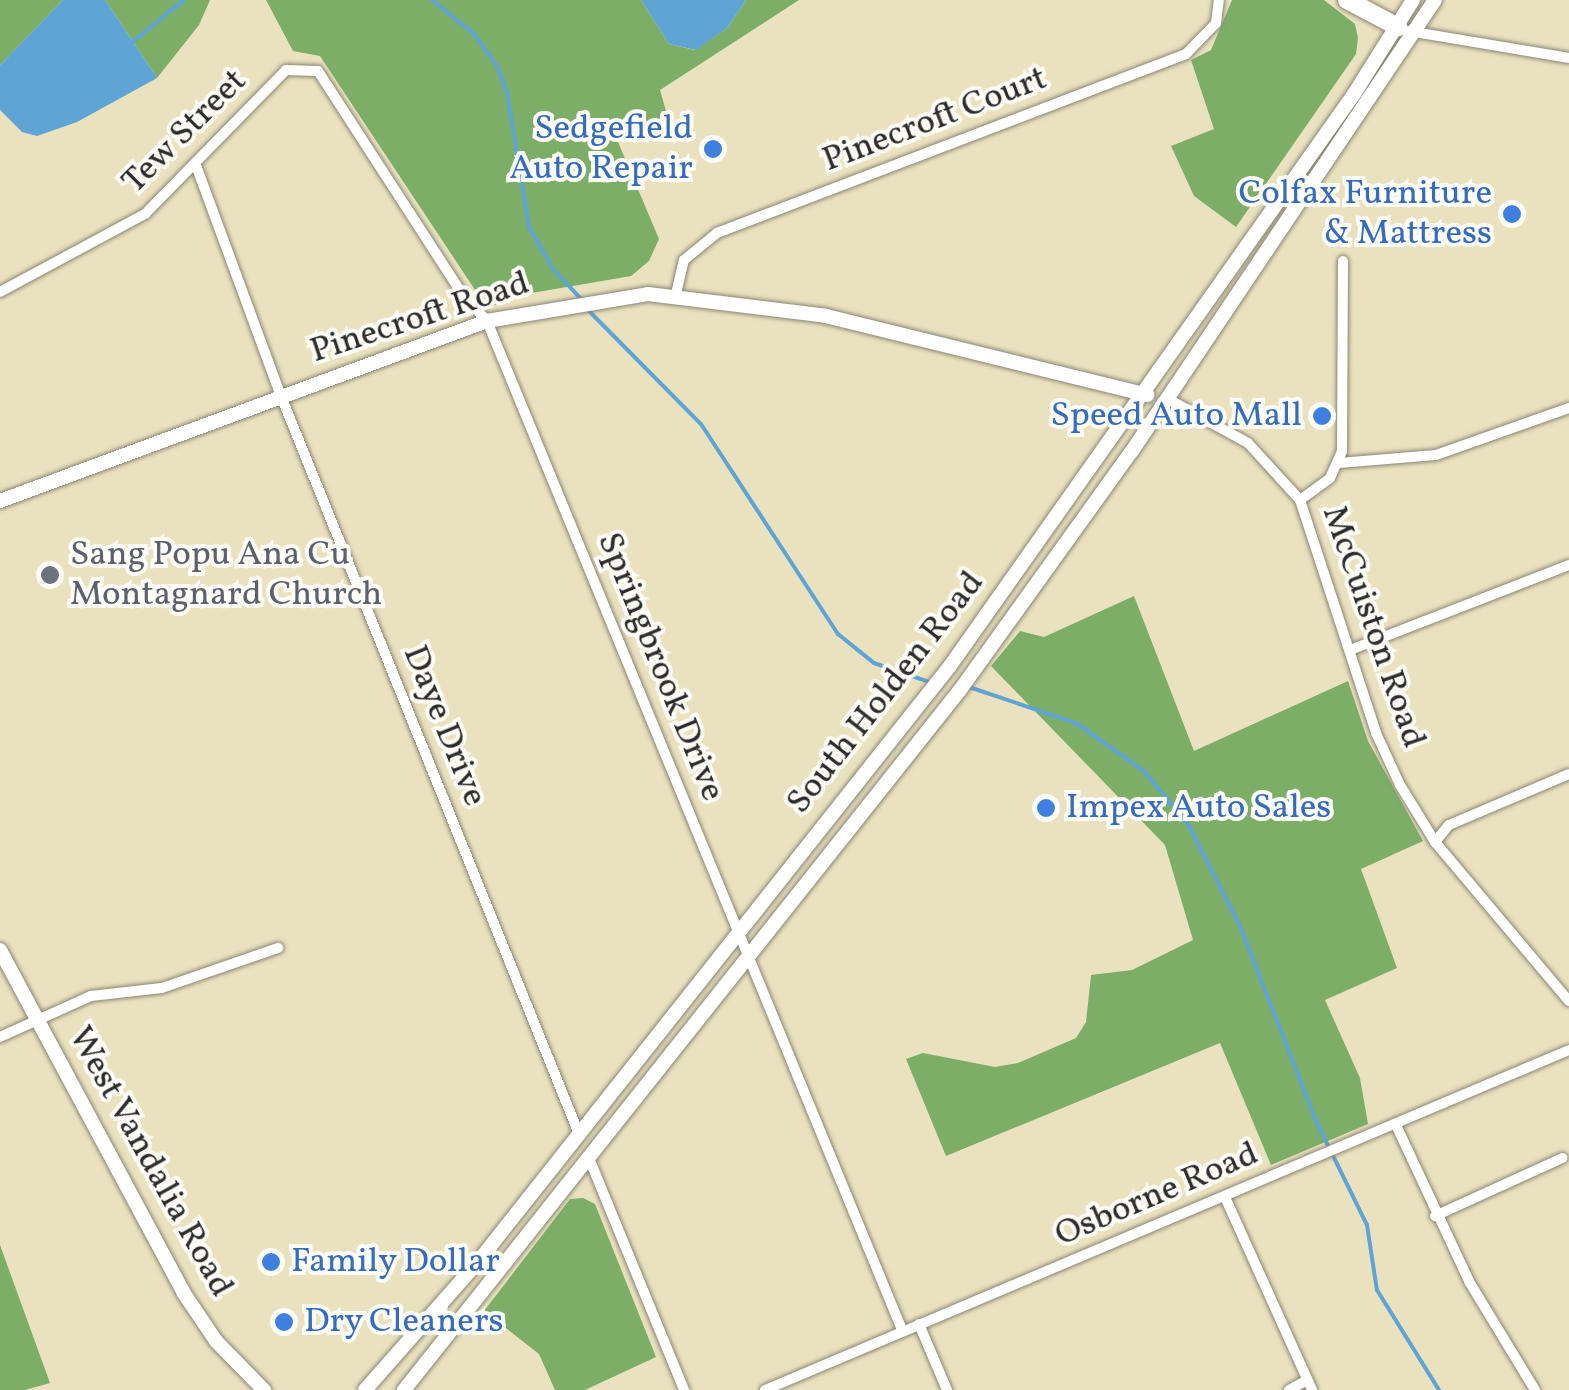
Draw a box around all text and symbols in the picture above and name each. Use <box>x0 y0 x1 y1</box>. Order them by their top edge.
street label: Pinecroft Court <box>817 58 1053 182</box>
street label: Tew Street <box>114 61 256 203</box>
place label: Sedgefield Auto Repair <box>509 108 693 190</box>
marker: Sedgefield Auto Repair <box>702 138 724 160</box>
place label: Colfax Furniture & Mattress <box>1238 173 1492 255</box>
marker: Colfax Furniture & Mattress <box>1501 203 1523 225</box>
street label: Pinecroft Road <box>305 263 535 373</box>
place label: Speed Auto Mall <box>1051 395 1302 437</box>
marker: Speed Auto Mall <box>1311 405 1333 427</box>
street label: McCuiston Road <box>1312 500 1434 754</box>
street label: Springbrook Drive <box>587 527 733 807</box>
place label: Sang Popu Ana Cu Montagnard Church <box>70 534 382 616</box>
street label: South Holden Road <box>778 563 994 823</box>
marker: Sang Popu Ana Cu Montagnard Church <box>39 564 61 586</box>
street label: Daye Drive <box>393 640 495 812</box>
place label: Impex Auto Sales <box>1066 787 1331 829</box>
marker: Impex Auto Sales <box>1035 797 1057 819</box>
street label: West Vandalia Road <box>58 1019 242 1305</box>
street label: Osborne Road <box>1049 1133 1265 1257</box>
place label: Family Dollar <box>291 1241 501 1283</box>
marker: Family Dollar <box>260 1251 282 1273</box>
place label: Dry Cleaners <box>304 1301 505 1343</box>
marker: Dry Cleaners <box>273 1311 295 1333</box>

